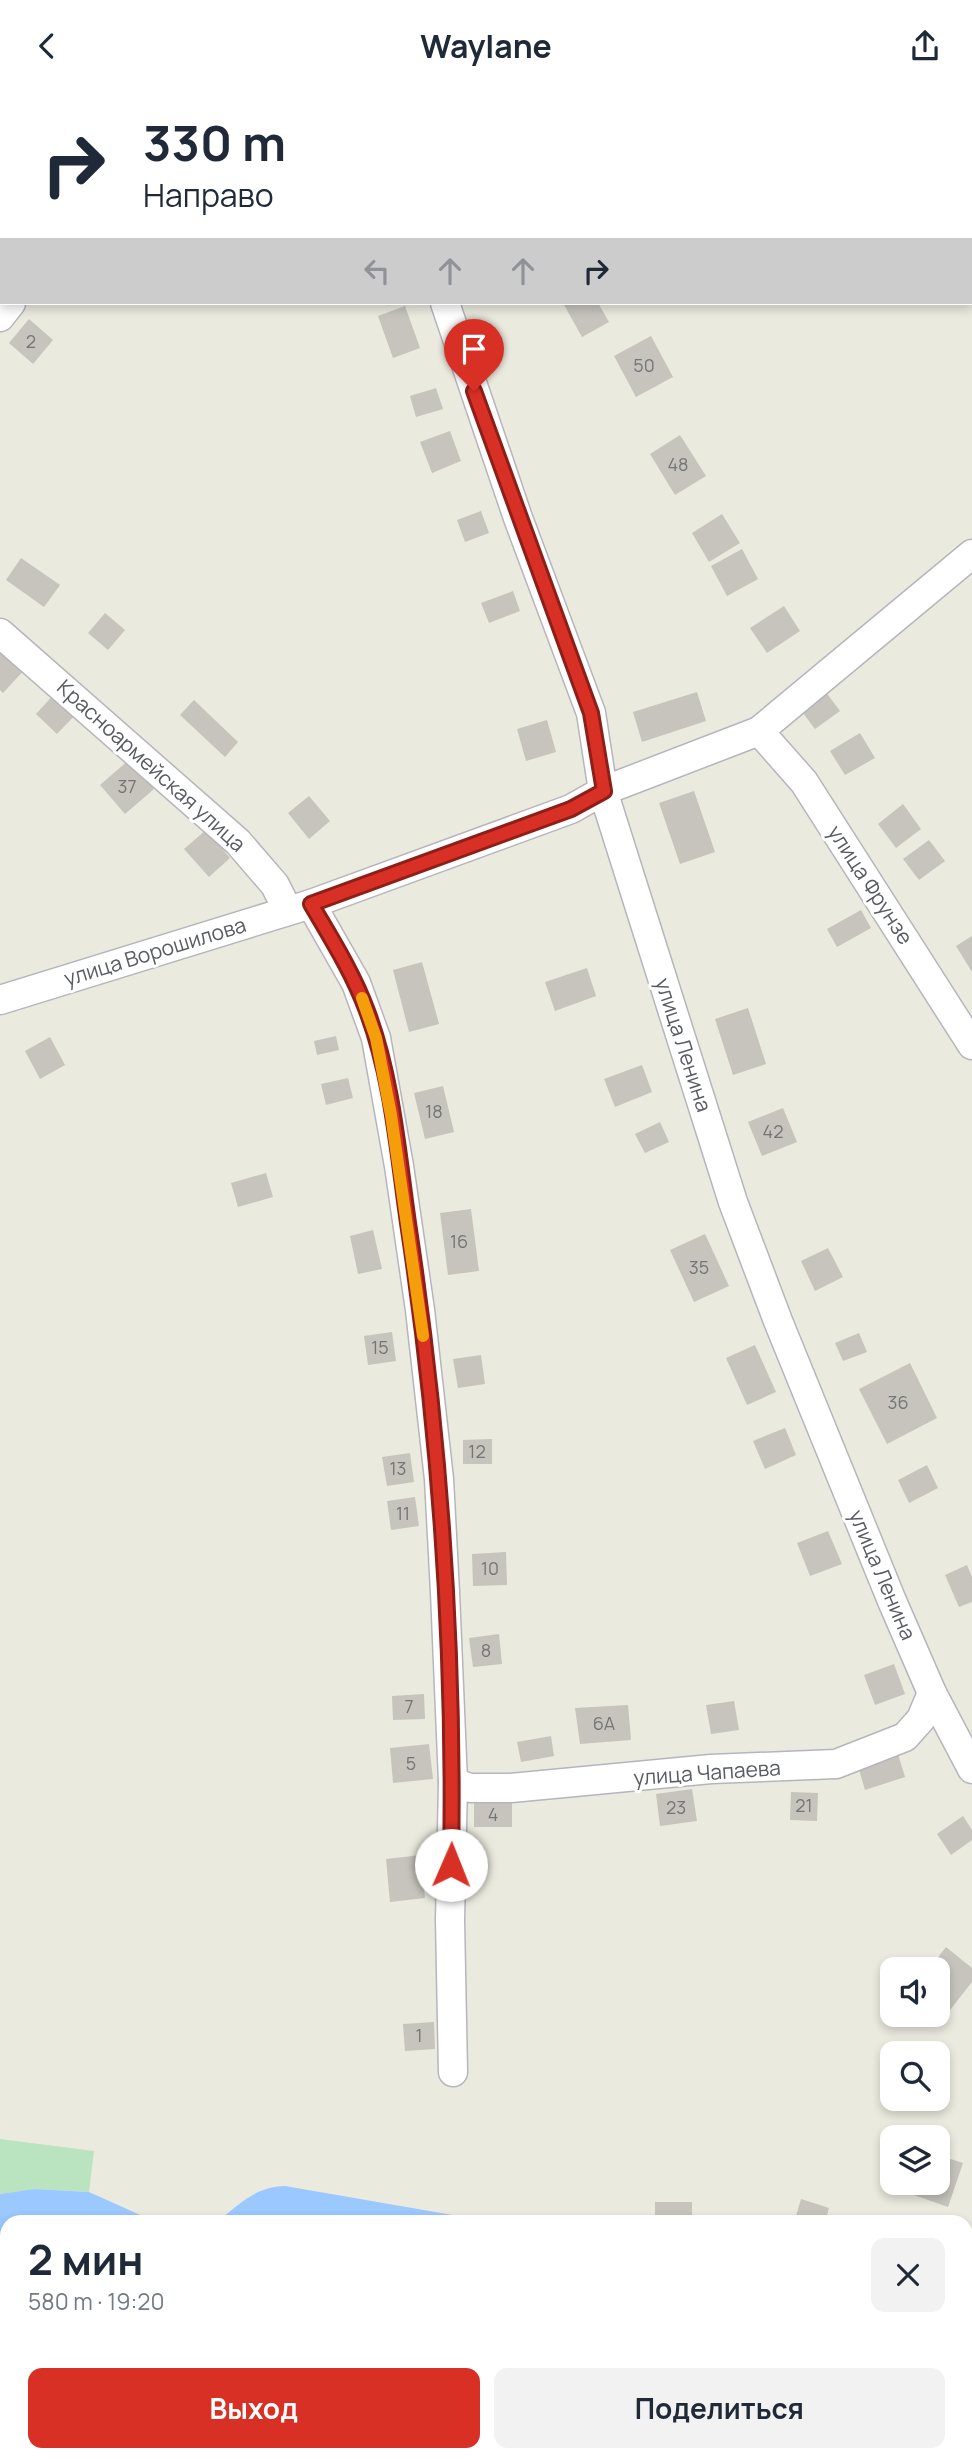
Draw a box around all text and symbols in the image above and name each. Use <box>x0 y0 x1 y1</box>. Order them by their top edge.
text: Waylane <box>420 24 552 68</box>
icon: back <box>28 27 66 65</box>
icon: share <box>906 27 944 65</box>
text: 330 m <box>143 109 286 176</box>
icon: right <box>28 119 119 210</box>
text: Направо <box>143 173 274 217</box>
icon: left <box>358 252 396 290</box>
icon: ahead <box>431 252 469 290</box>
icon: ahead <box>504 252 542 290</box>
icon: right <box>577 252 615 290</box>
pin <box>444 319 504 391</box>
house number: 2 <box>26 329 36 353</box>
icon: arrive <box>455 330 493 368</box>
house number: 50 <box>633 353 655 377</box>
house number: 48 <box>667 452 689 476</box>
street label: Красноармейская улица <box>51 673 252 858</box>
house number: 37 <box>118 774 137 798</box>
street label: улица Фрунзе <box>822 819 920 949</box>
street label: улица Ворошилова <box>60 910 249 992</box>
street label: улица Ленина <box>649 974 719 1115</box>
house number: 18 <box>425 1099 443 1123</box>
house number: 42 <box>763 1119 783 1143</box>
house number: 16 <box>450 1229 468 1253</box>
house number: 35 <box>689 1255 709 1279</box>
house number: 15 <box>371 1335 389 1359</box>
house number: 36 <box>887 1390 909 1414</box>
house number: 12 <box>468 1439 486 1463</box>
house number: 13 <box>390 1456 406 1480</box>
house number: 11 <box>396 1501 410 1525</box>
street label: улица Ленина <box>843 1505 923 1644</box>
house number: 10 <box>481 1556 499 1580</box>
house number: 8 <box>481 1638 491 1662</box>
house number: 7 <box>404 1694 414 1718</box>
house number: 6А <box>593 1711 616 1735</box>
house number: 5 <box>406 1751 416 1775</box>
street label: улица Чапаева <box>632 1753 782 1791</box>
house number: 21 <box>795 1793 813 1817</box>
house number: 23 <box>666 1795 686 1819</box>
house number: 4 <box>488 1802 498 1826</box>
position arrow <box>414 1828 488 1902</box>
map controls <box>880 1957 950 2195</box>
button: sound <box>880 1957 950 2027</box>
house number: 1 <box>415 2023 423 2047</box>
button: search <box>880 2041 950 2111</box>
button: layers <box>880 2125 950 2195</box>
text: 2 мин <box>28 2230 144 2288</box>
button: close <box>871 2238 945 2312</box>
text: 580 m · 19:20 <box>28 2285 164 2317</box>
button: Выход <box>28 2368 480 2448</box>
button: Поделиться <box>494 2368 945 2448</box>

